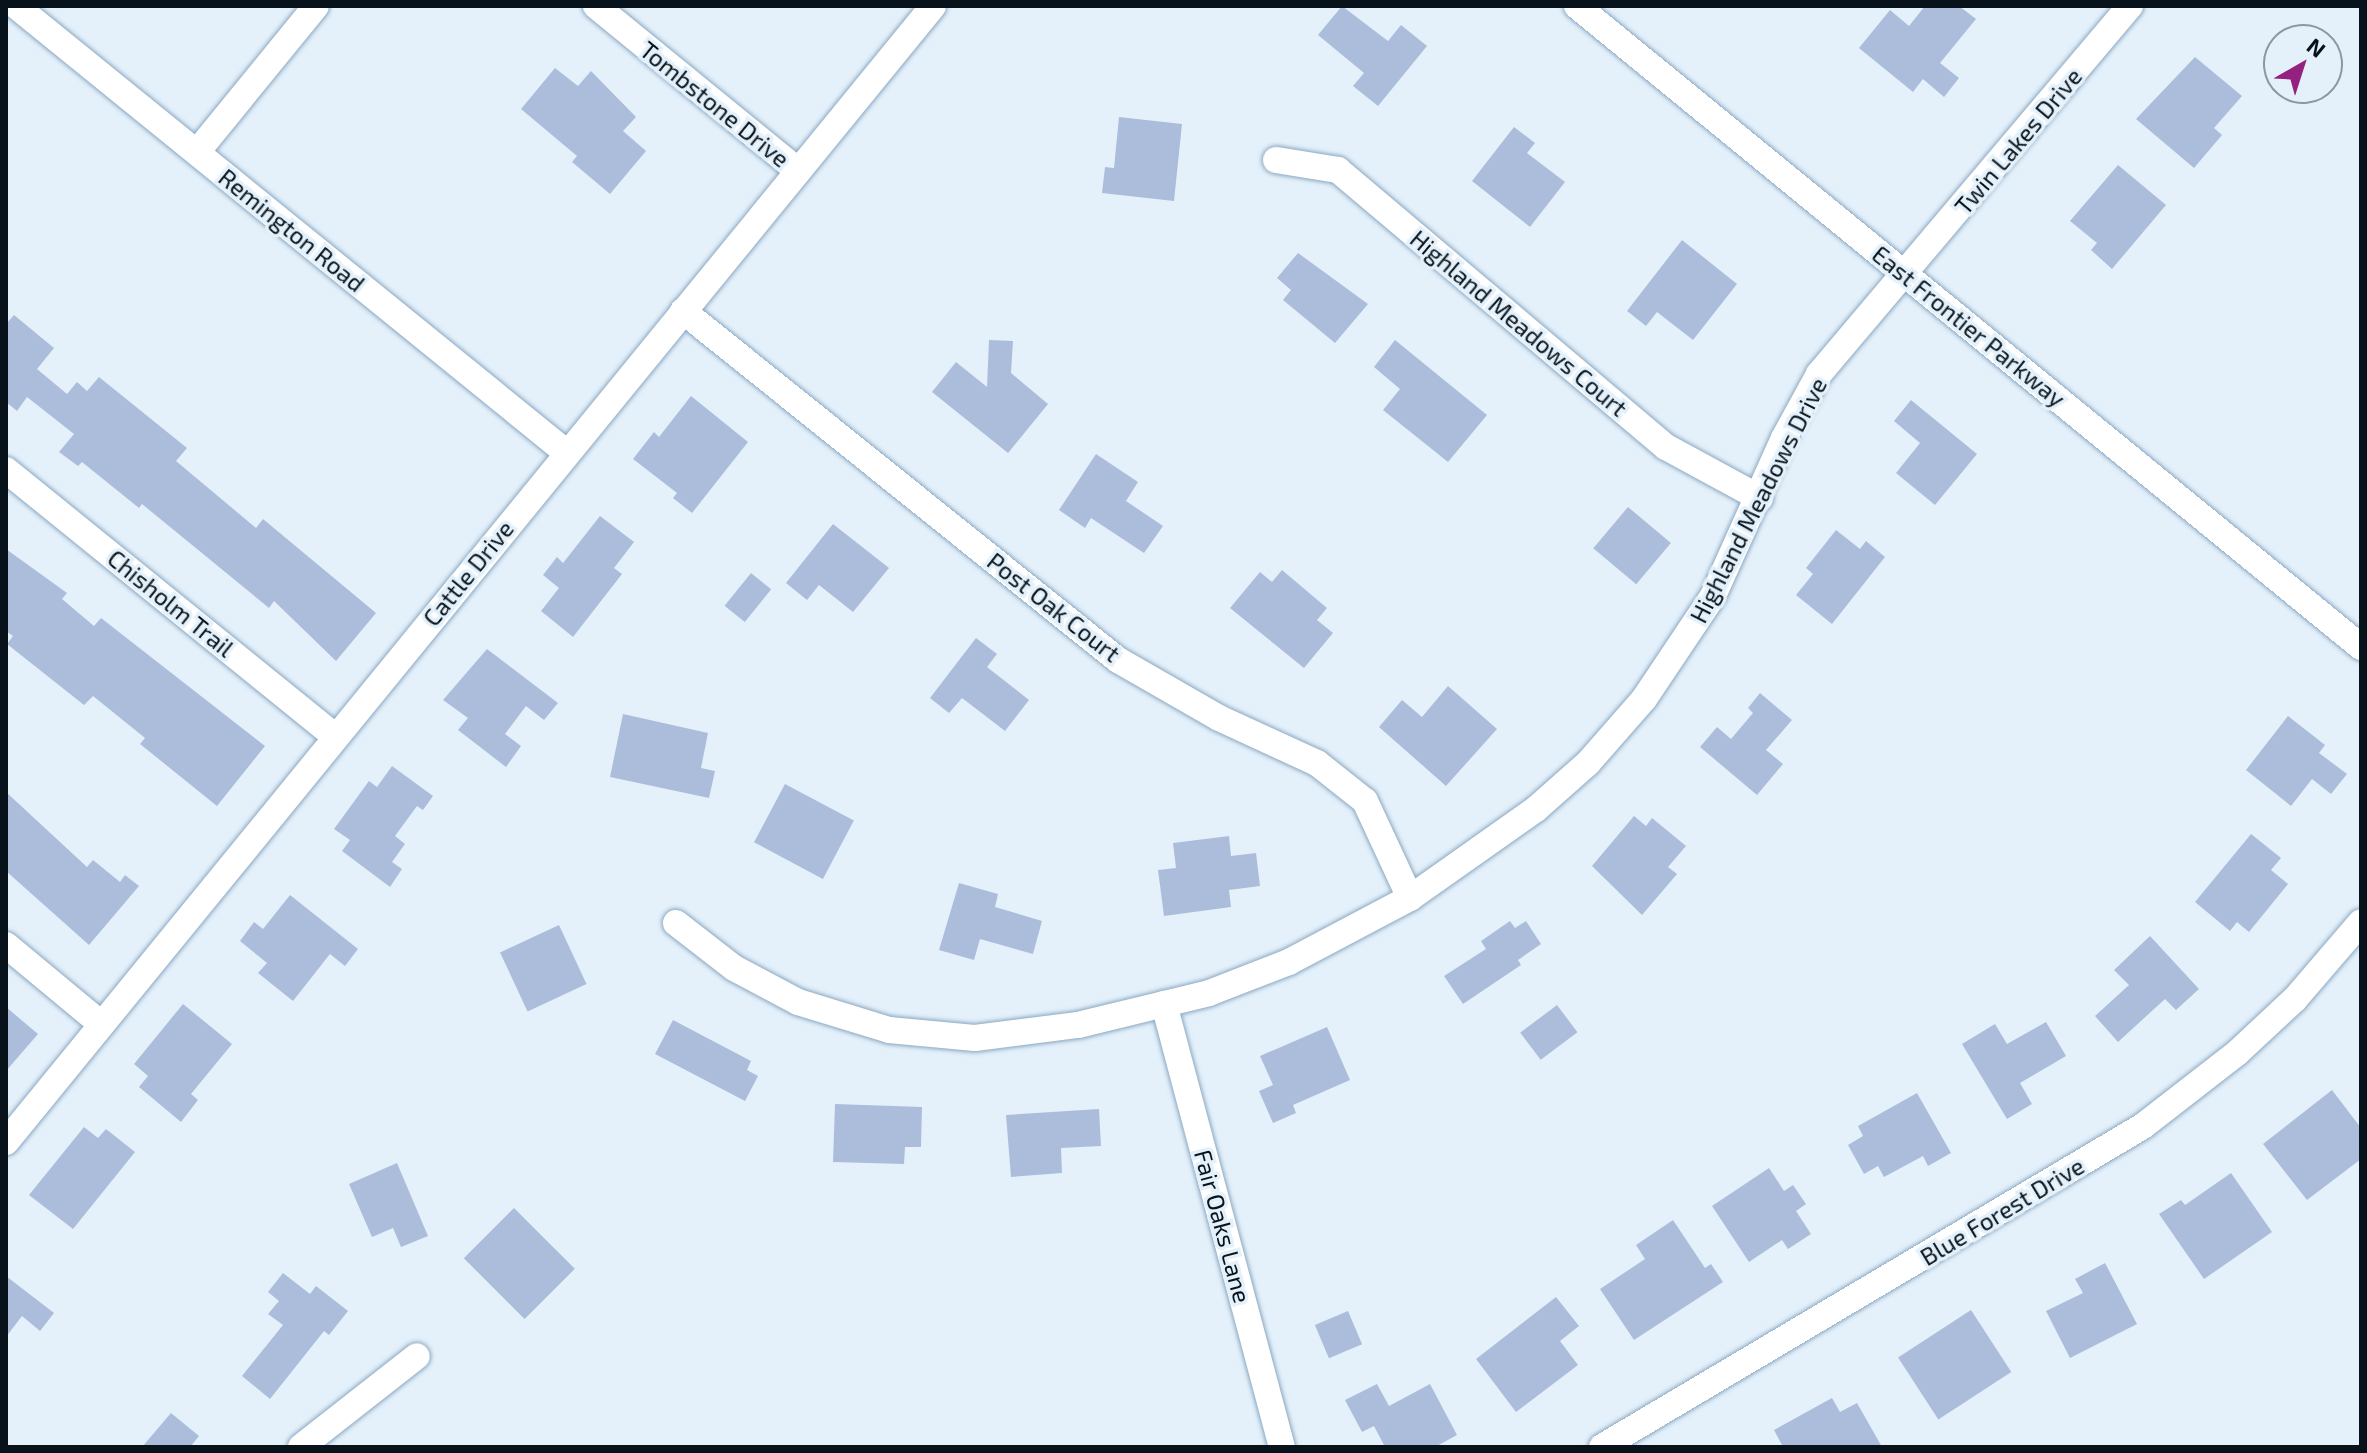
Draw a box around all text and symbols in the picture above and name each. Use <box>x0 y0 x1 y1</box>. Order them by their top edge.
north arrow <box>2263 24 2343 104</box>
text: N <box>2302 32 2331 62</box>
street label: Tombstone Drive <box>635 35 795 173</box>
street label: Twin Lakes Drive <box>1948 62 2088 220</box>
street label: Remington Road <box>213 162 371 298</box>
street label: Highland Meadows Court <box>1405 224 1633 422</box>
street label: East Frontier Parkway <box>1867 239 2071 413</box>
street label: Highland Meadows Drive <box>1684 373 1832 627</box>
street label: Cattle Drive <box>417 514 519 632</box>
street label: Chisholm Trail <box>102 543 240 663</box>
street label: Post Oak Court <box>982 546 1126 668</box>
street label: Fair Oaks Lane <box>1189 1146 1257 1306</box>
street label: Blue Forest Drive <box>1915 1151 2089 1271</box>

